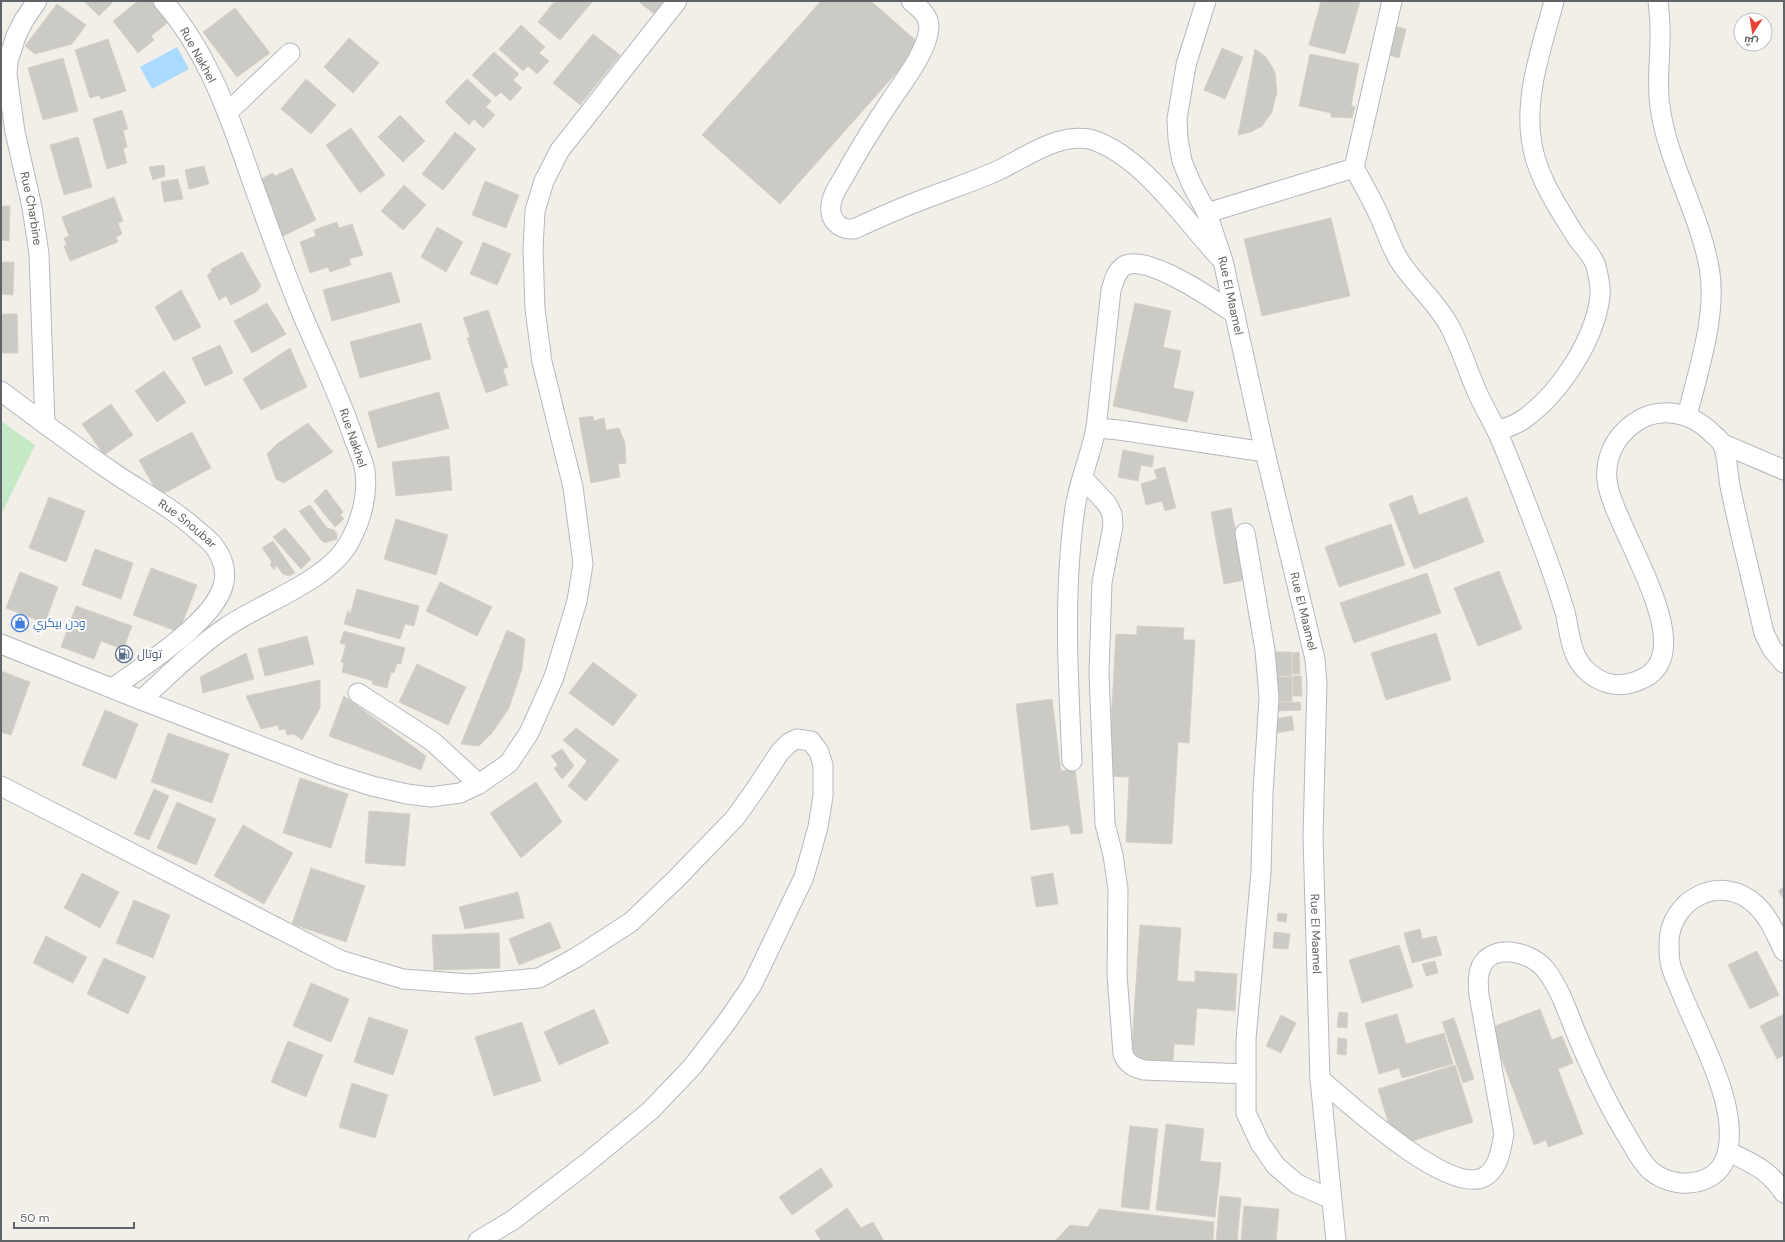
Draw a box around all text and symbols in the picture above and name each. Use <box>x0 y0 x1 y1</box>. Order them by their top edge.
north arrow <box>1733 12 1773 52</box>
street label: Rue Nakhel <box>176 24 220 86</box>
text: ش <box>1743 33 1759 50</box>
street label: Rue Charbine <box>16 170 46 247</box>
street label: Rue El Maamel <box>1214 254 1247 336</box>
street label: Rue Nakhel <box>335 406 371 470</box>
street label: Rue Snoubar <box>155 496 221 552</box>
street label: Rue El Maamel <box>1286 570 1321 652</box>
shop icon: ودن بيكري <box>10 613 30 633</box>
place label: ودن بيكري <box>33 615 86 633</box>
fuel station icon: توتال <box>114 644 134 664</box>
place label: توتال <box>137 646 163 662</box>
street label: Rue El Maamel <box>1307 893 1325 974</box>
scale bar <box>14 1204 134 1230</box>
text: 50 m <box>20 1210 49 1226</box>

